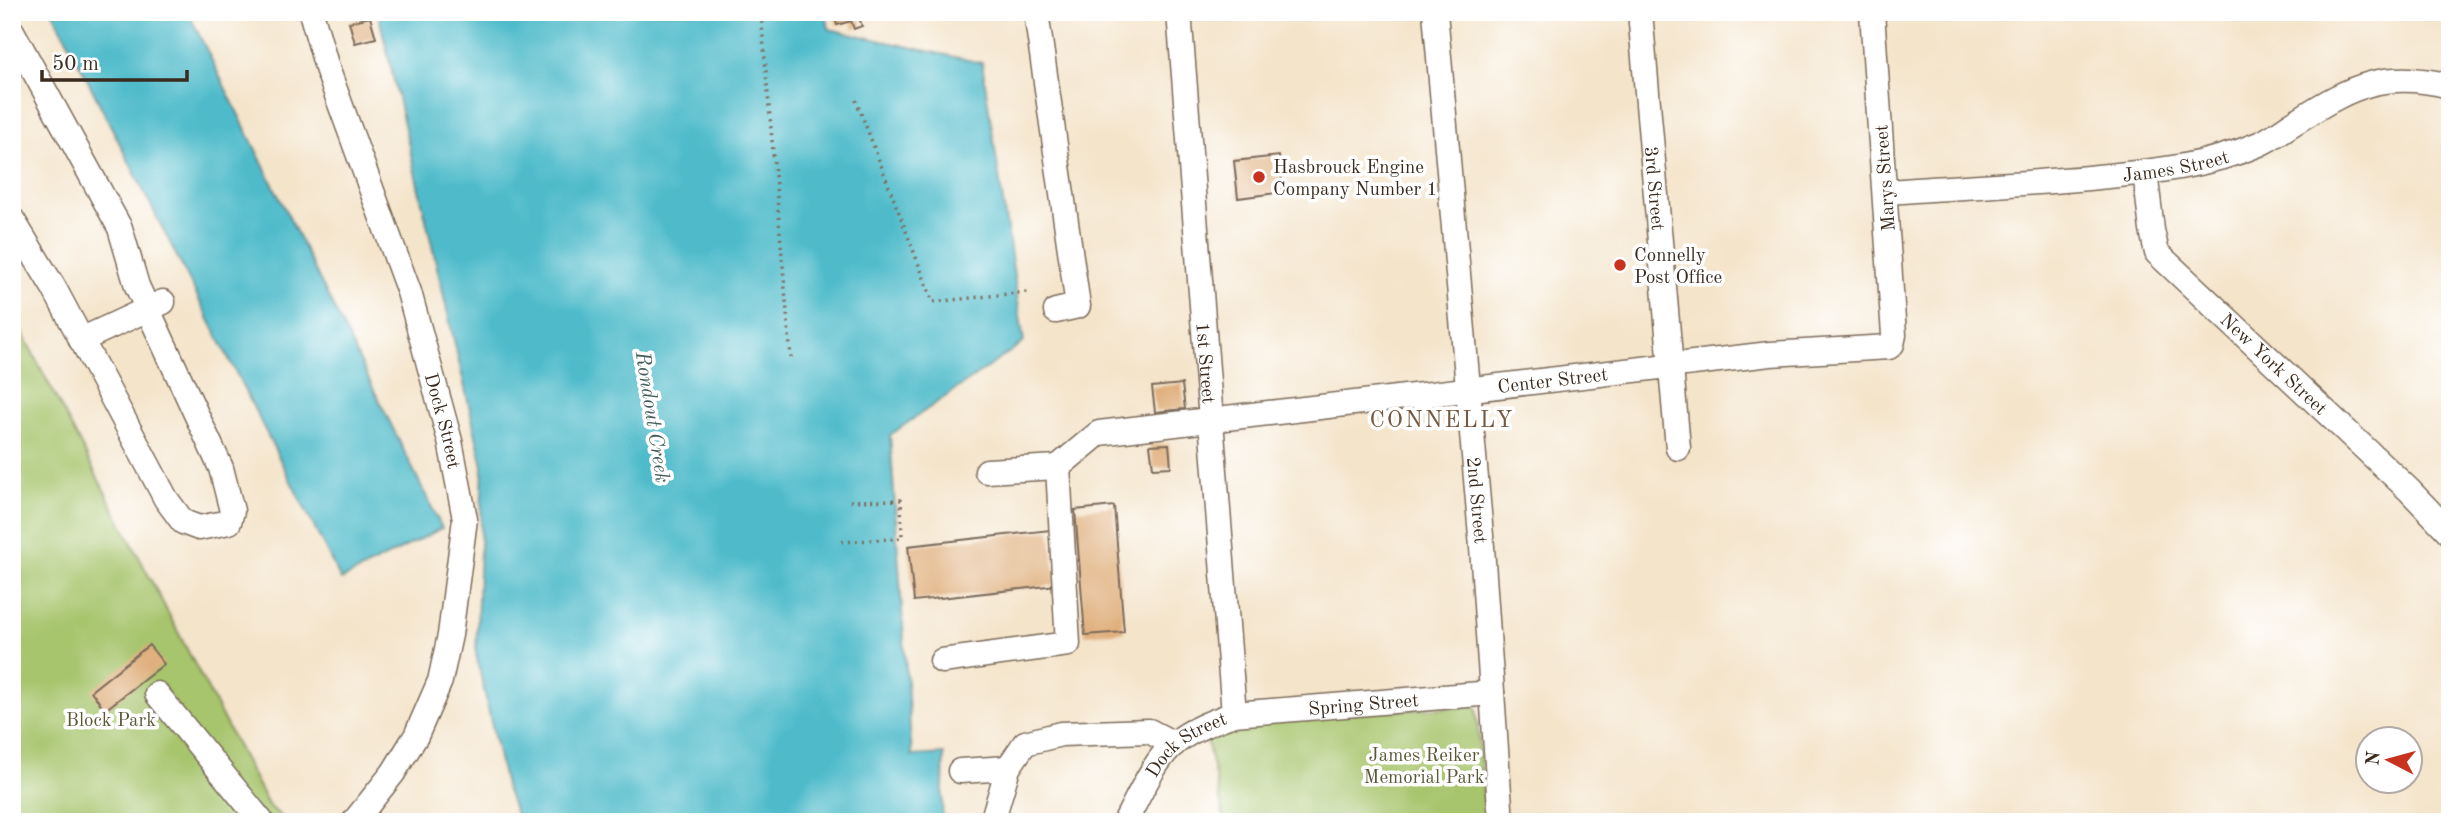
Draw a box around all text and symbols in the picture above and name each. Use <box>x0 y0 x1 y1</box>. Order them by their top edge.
scale bar <box>42 38 187 82</box>
text: 50 m <box>52 54 99 75</box>
street label: Marys Street <box>1873 124 1900 232</box>
street label: 3rd Street <box>1640 146 1666 231</box>
street label: James Street <box>2122 149 2232 187</box>
place label: Hasbrouck Engine Company Number 1 <box>1273 159 1438 200</box>
marker: Hasbrouck Engine Company Number 1 <box>1251 169 1267 185</box>
place label: Connelly Post Office <box>1634 247 1722 288</box>
marker: Connelly Post Office <box>1612 257 1628 273</box>
street label: New York Street <box>2216 311 2330 420</box>
street label: 1st Street <box>1191 322 1217 405</box>
water label: Rondout Creek <box>631 349 672 485</box>
street label: Center Street <box>1497 366 1609 398</box>
street label: Dock Street <box>420 371 462 471</box>
district label: CONNELLY <box>1369 409 1515 432</box>
street label: 2nd Street <box>1462 456 1489 544</box>
street label: Spring Street <box>1308 692 1420 720</box>
street label: Dock Street <box>1144 710 1230 782</box>
park label: Block Park <box>66 712 156 731</box>
north arrow <box>2354 726 2424 796</box>
park label: James Reiker Memorial Park <box>1363 747 1485 788</box>
text: N <box>2364 750 2385 767</box>

